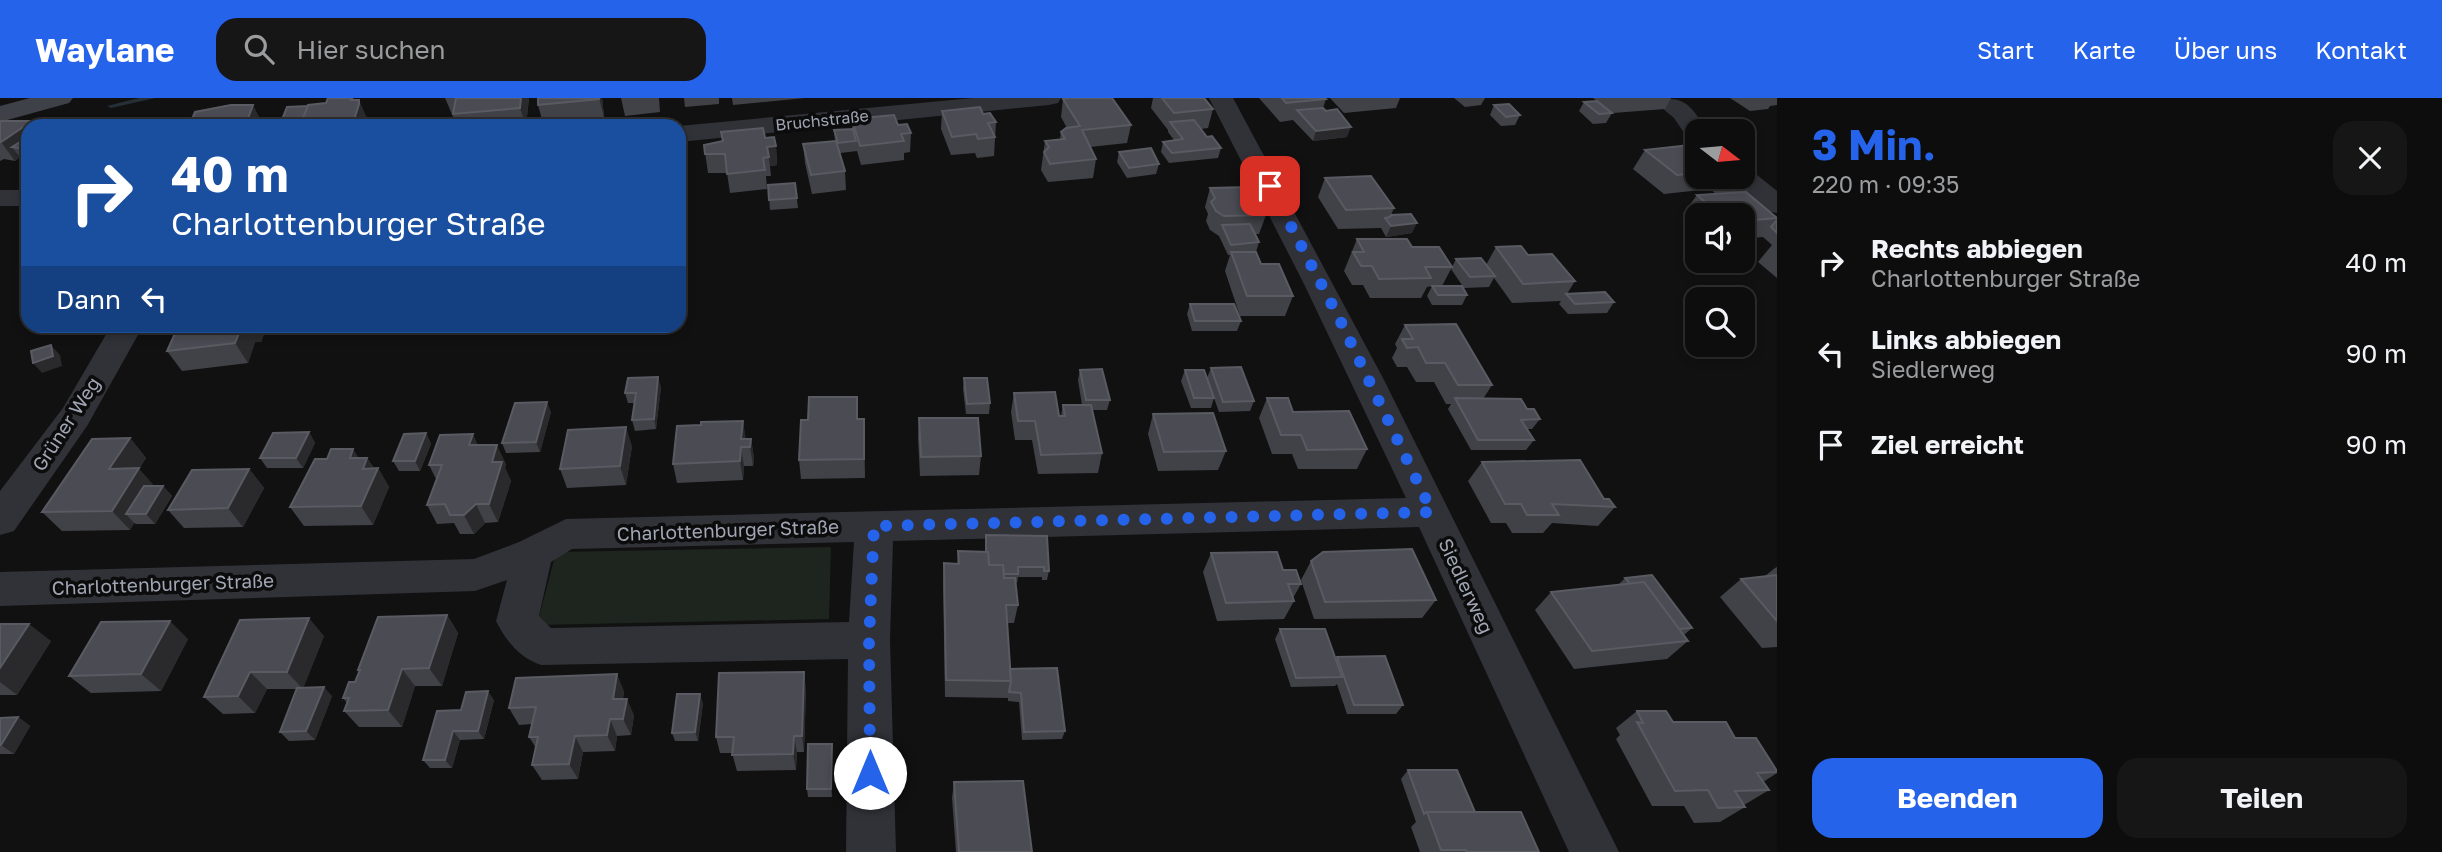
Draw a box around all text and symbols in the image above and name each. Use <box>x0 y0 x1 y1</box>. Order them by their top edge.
search box <box>216 18 706 81</box>
text: Waylane <box>35 30 174 69</box>
icon: search <box>240 30 278 68</box>
text: Hier suchen <box>296 34 446 65</box>
text: Start <box>1977 35 2034 64</box>
text: Karte <box>2072 35 2136 64</box>
text: Über uns <box>2174 35 2277 64</box>
text: Kontakt <box>2315 35 2407 64</box>
street label: Bruchstraße <box>774 105 870 135</box>
north arrow <box>1685 119 1755 189</box>
map controls <box>1685 119 1755 357</box>
text: 3 Min. <box>1812 119 1936 169</box>
button: close <box>2333 121 2407 195</box>
text: 40 m <box>171 144 289 203</box>
icon: right <box>56 147 147 238</box>
pin <box>1240 156 1300 216</box>
icon: arrive <box>1251 167 1289 205</box>
text: 220 m · 09:35 <box>1812 170 1959 198</box>
button: sound <box>1685 203 1755 273</box>
text: Charlottenburger Straße <box>171 204 546 242</box>
text: Rechts abbiegen <box>1871 233 2083 264</box>
icon: right <box>1812 244 1850 282</box>
text: 40 m <box>2346 247 2407 278</box>
text: Charlottenburger Straße <box>1871 264 2140 292</box>
icon: left <box>135 280 173 318</box>
text: Dann <box>56 284 121 315</box>
button: search <box>1685 287 1755 357</box>
text: Links abbiegen <box>1871 324 2061 355</box>
icon: left <box>1812 335 1850 373</box>
text: 90 m <box>2346 338 2407 369</box>
text: Siedlerweg <box>1871 355 1995 383</box>
street label: Grüner Weg <box>27 372 104 475</box>
icon: arrive <box>1812 426 1850 464</box>
text: Ziel erreicht <box>1871 429 2024 460</box>
text: 90 m <box>2346 429 2407 460</box>
street label: Charlottenburger Straße <box>616 514 840 545</box>
street label: Siedlerweg <box>1434 534 1499 637</box>
street label: Charlottenburger Straße <box>51 568 275 599</box>
position arrow <box>833 736 907 810</box>
button: Beenden <box>1812 758 2103 838</box>
button: Teilen <box>2117 758 2407 838</box>

